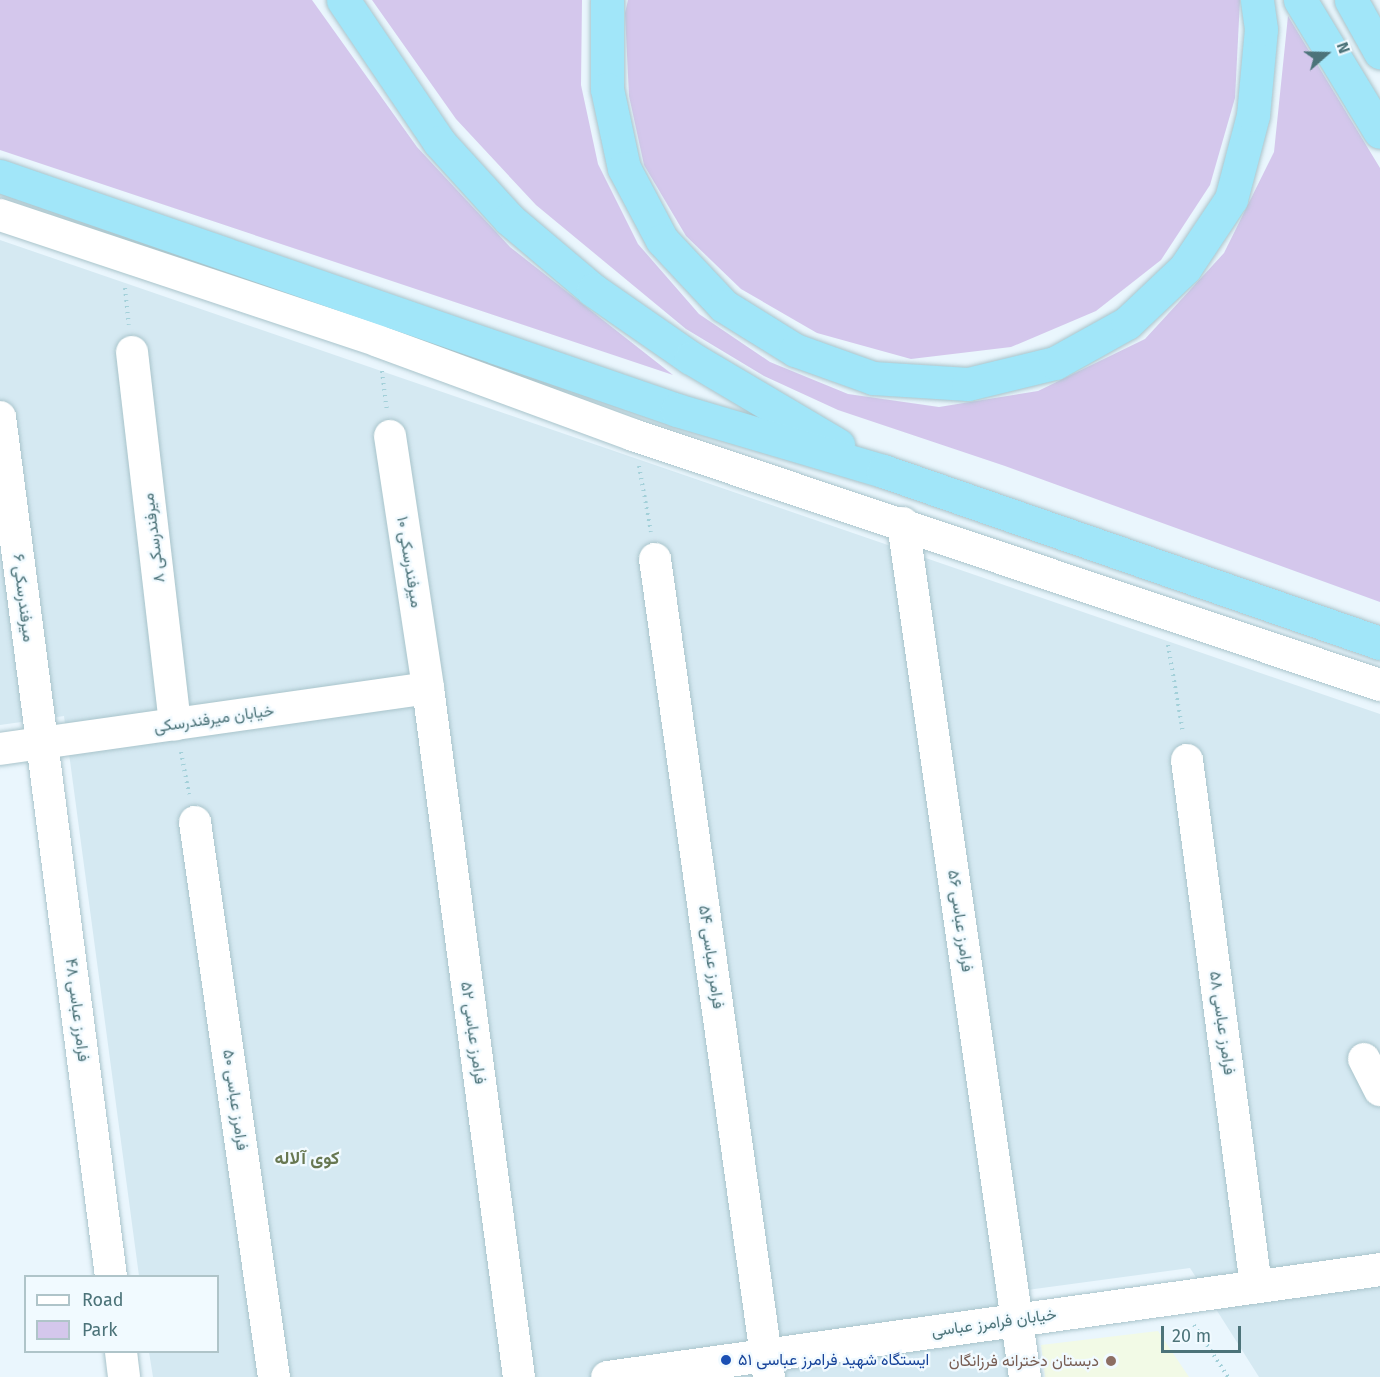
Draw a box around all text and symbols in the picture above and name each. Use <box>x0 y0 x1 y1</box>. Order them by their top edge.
north arrow <box>1296 24 1356 84</box>
text: N <box>1333 39 1354 56</box>
street label: میرفندرسکی ۸ <box>139 492 169 584</box>
street label: میرفندرسکی ۱۰ <box>392 515 426 609</box>
street label: میرفندرسکی ۶ <box>8 553 38 643</box>
street label: خیابان میرفندرسکی <box>153 701 275 737</box>
street label: فرامرز عباسی ۵۶ <box>943 869 977 973</box>
street label: فرامرز عباسی ۵۴ <box>694 904 728 1010</box>
street label: فرامرز عباسی ۴۸ <box>61 957 93 1063</box>
street label: فرامرز عباسی ۵۸ <box>1205 970 1239 1076</box>
street label: فرامرز عباسی ۵۲ <box>456 980 490 1086</box>
street label: فرامرز عباسی ۵۰ <box>218 1048 252 1152</box>
district label: کوی آلاله <box>274 1147 340 1169</box>
legend <box>24 1275 219 1353</box>
text: Road <box>82 1289 124 1311</box>
street label: خیابان فرامرز عباسی <box>930 1305 1058 1341</box>
scale bar <box>1164 1314 1244 1352</box>
text: Park <box>82 1319 117 1341</box>
text: 20 m <box>1172 1325 1211 1347</box>
place label: ایستگاه شهید فرامرز عباسی ۵۱ <box>738 1350 929 1370</box>
place label: دبستان دخترانه فرزانگان <box>949 1351 1099 1371</box>
marker: ایستگاه شهید فرامرز عباسی ۵۱ <box>719 1353 733 1367</box>
marker: دبستان دخترانه فرزانگان <box>1104 1354 1118 1368</box>

